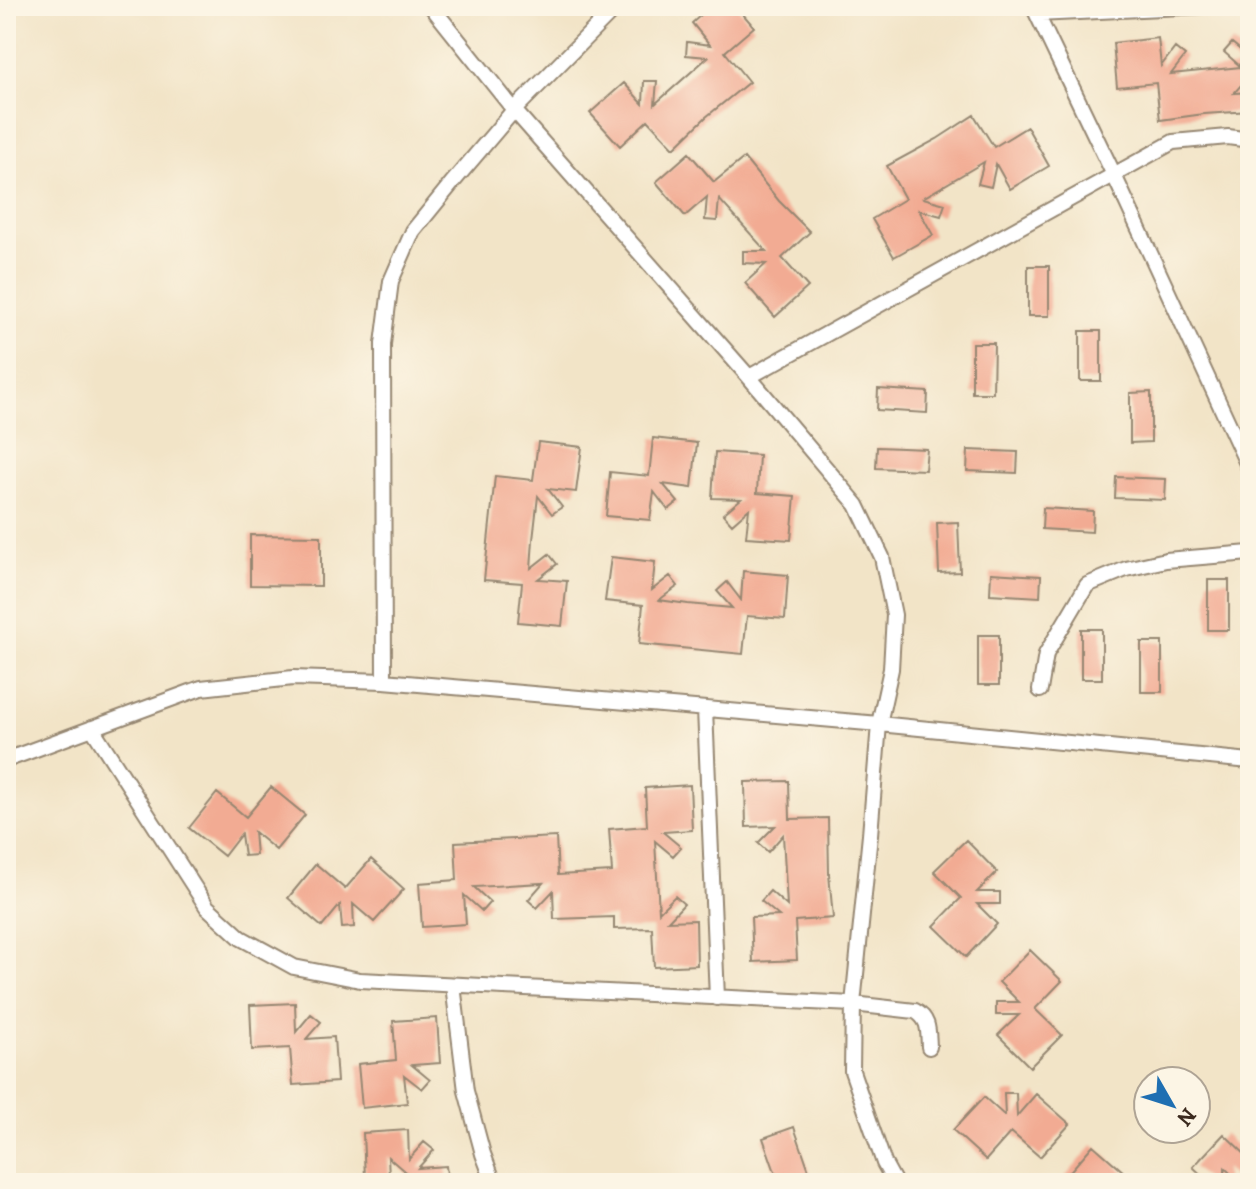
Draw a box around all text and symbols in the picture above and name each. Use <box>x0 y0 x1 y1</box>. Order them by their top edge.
north arrow <box>1132 1065 1212 1145</box>
text: N <box>1170 1101 1203 1133</box>

